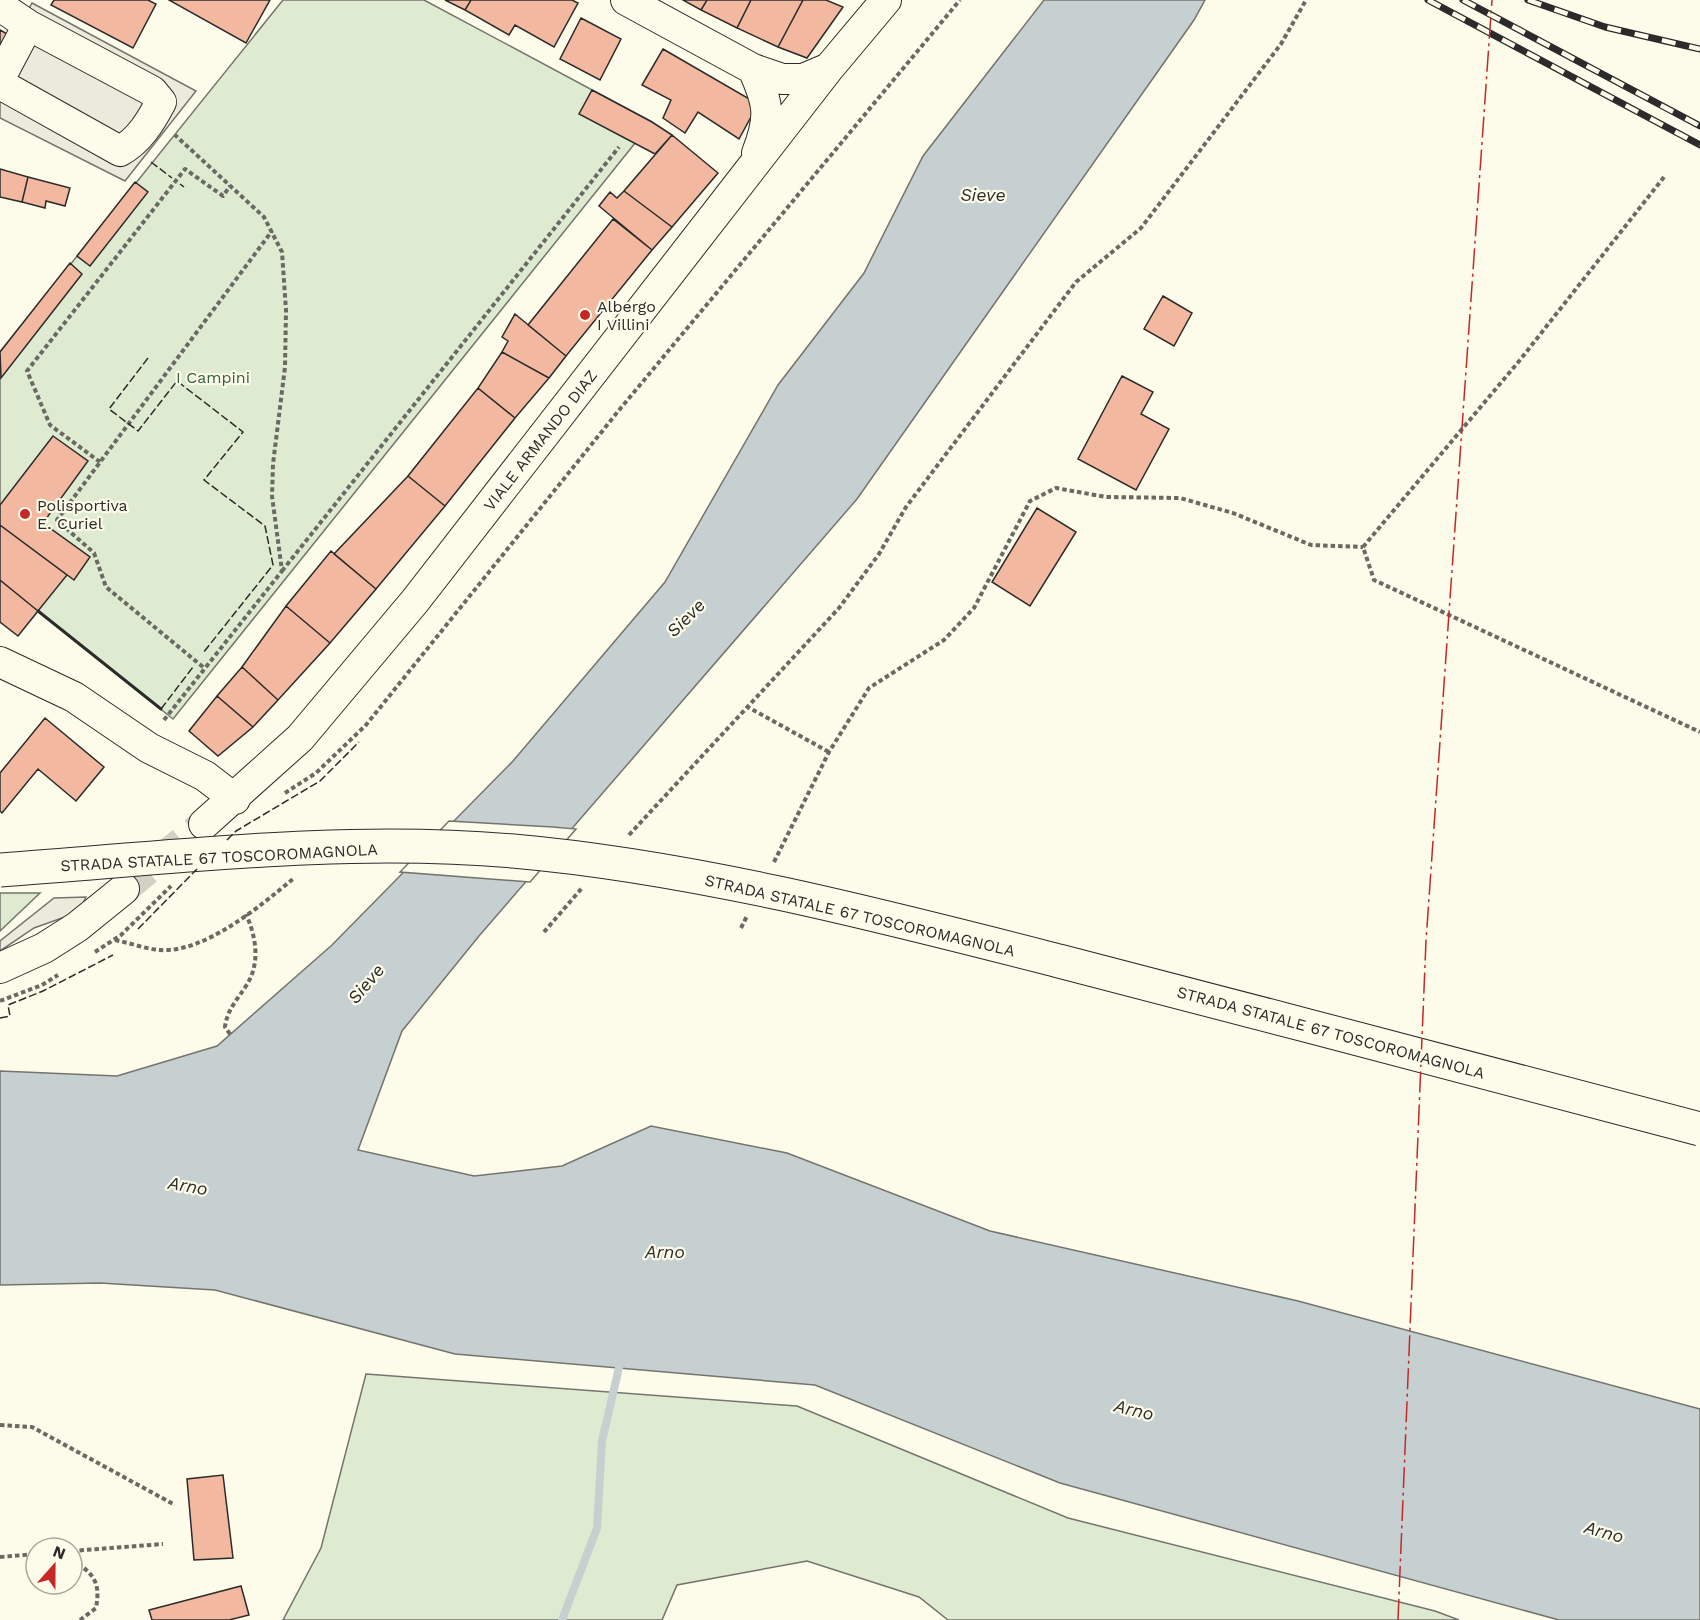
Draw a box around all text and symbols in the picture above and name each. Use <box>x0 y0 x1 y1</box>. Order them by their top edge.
water label: Sieve <box>960 184 1006 205</box>
place label: Albergo I Villini <box>597 297 656 334</box>
marker: Albergo I Villini <box>578 308 592 322</box>
street label: VIALE ARMANDO DIAZ <box>480 366 601 514</box>
park label: I Campini <box>176 368 250 387</box>
place label: Polisportiva E. Curiel <box>37 496 128 533</box>
marker: Polisportiva E. Curiel <box>18 507 32 521</box>
water label: Sieve <box>662 594 709 641</box>
street label: STRADA STATALE 67 TOSCOROMAGNOLA <box>60 840 379 875</box>
street label: STRADA STATALE 67 TOSCOROMAGNOLA <box>703 870 1017 961</box>
water label: Sieve <box>343 959 388 1008</box>
street label: STRADA STATALE 67 TOSCOROMAGNOLA <box>1175 982 1487 1083</box>
water label: Arno <box>166 1172 210 1199</box>
water label: Arno <box>644 1241 685 1262</box>
water label: Arno <box>1111 1395 1156 1424</box>
water label: Arno <box>1581 1516 1626 1547</box>
north arrow <box>24 1536 84 1596</box>
text: N <box>50 1541 68 1563</box>

